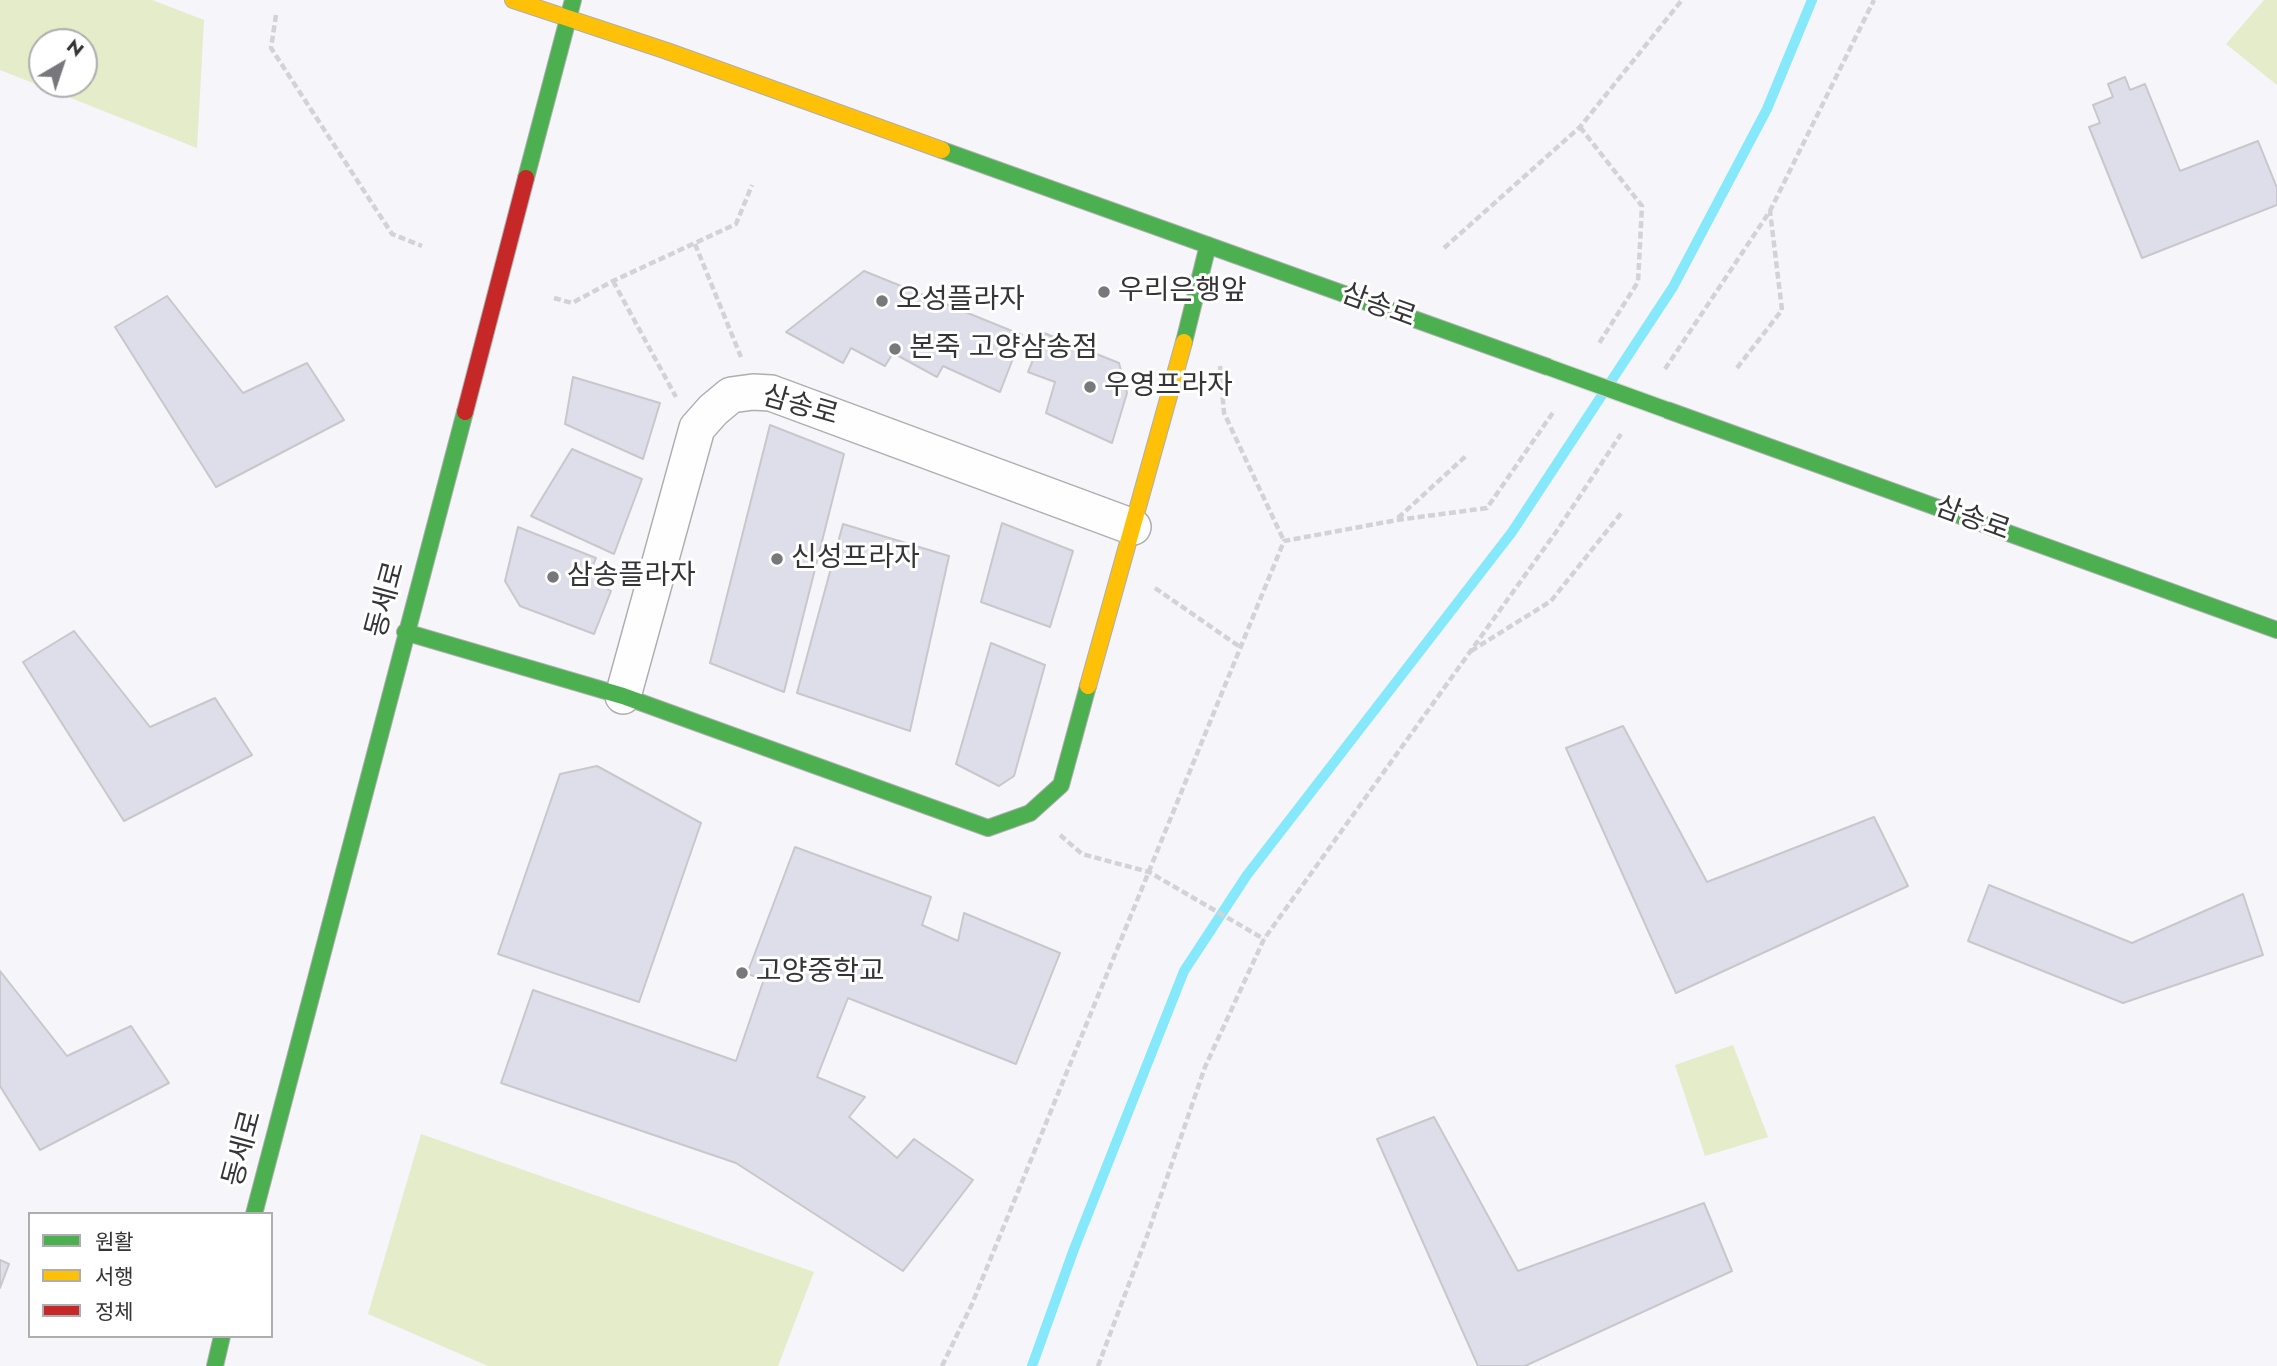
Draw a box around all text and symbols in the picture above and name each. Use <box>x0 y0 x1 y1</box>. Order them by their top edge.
north arrow <box>28 28 98 98</box>
text: N <box>61 33 90 63</box>
place label: 우리은행앞 <box>1118 275 1247 309</box>
street label: 삼송로 <box>1336 278 1420 336</box>
place label: 오성플라자 <box>896 284 1025 318</box>
marker: 우리은행앞 <box>1096 284 1112 300</box>
marker: 오성플라자 <box>874 293 890 309</box>
place label: 본죽 고양삼송점 <box>909 332 1098 366</box>
marker: 본죽 고양삼송점 <box>887 341 903 357</box>
place label: 우영프라자 <box>1104 370 1233 404</box>
marker: 우영프라자 <box>1082 379 1098 395</box>
street label: 삼송로 <box>758 380 842 434</box>
street label: 삼송로 <box>1930 491 2014 549</box>
place label: 신성프라자 <box>791 542 920 576</box>
marker: 신성프라자 <box>769 551 785 567</box>
street label: 동세로 <box>361 558 413 642</box>
place label: 삼송플라자 <box>567 560 696 594</box>
marker: 삼송플라자 <box>545 569 561 585</box>
place label: 고양중학교 <box>756 956 885 990</box>
marker: 고양중학교 <box>734 965 750 981</box>
street label: 동세로 <box>218 1107 270 1191</box>
legend <box>28 1212 273 1338</box>
text: 원활 <box>95 1227 134 1257</box>
text: 서행 <box>95 1262 134 1292</box>
text: 정체 <box>95 1297 134 1327</box>

